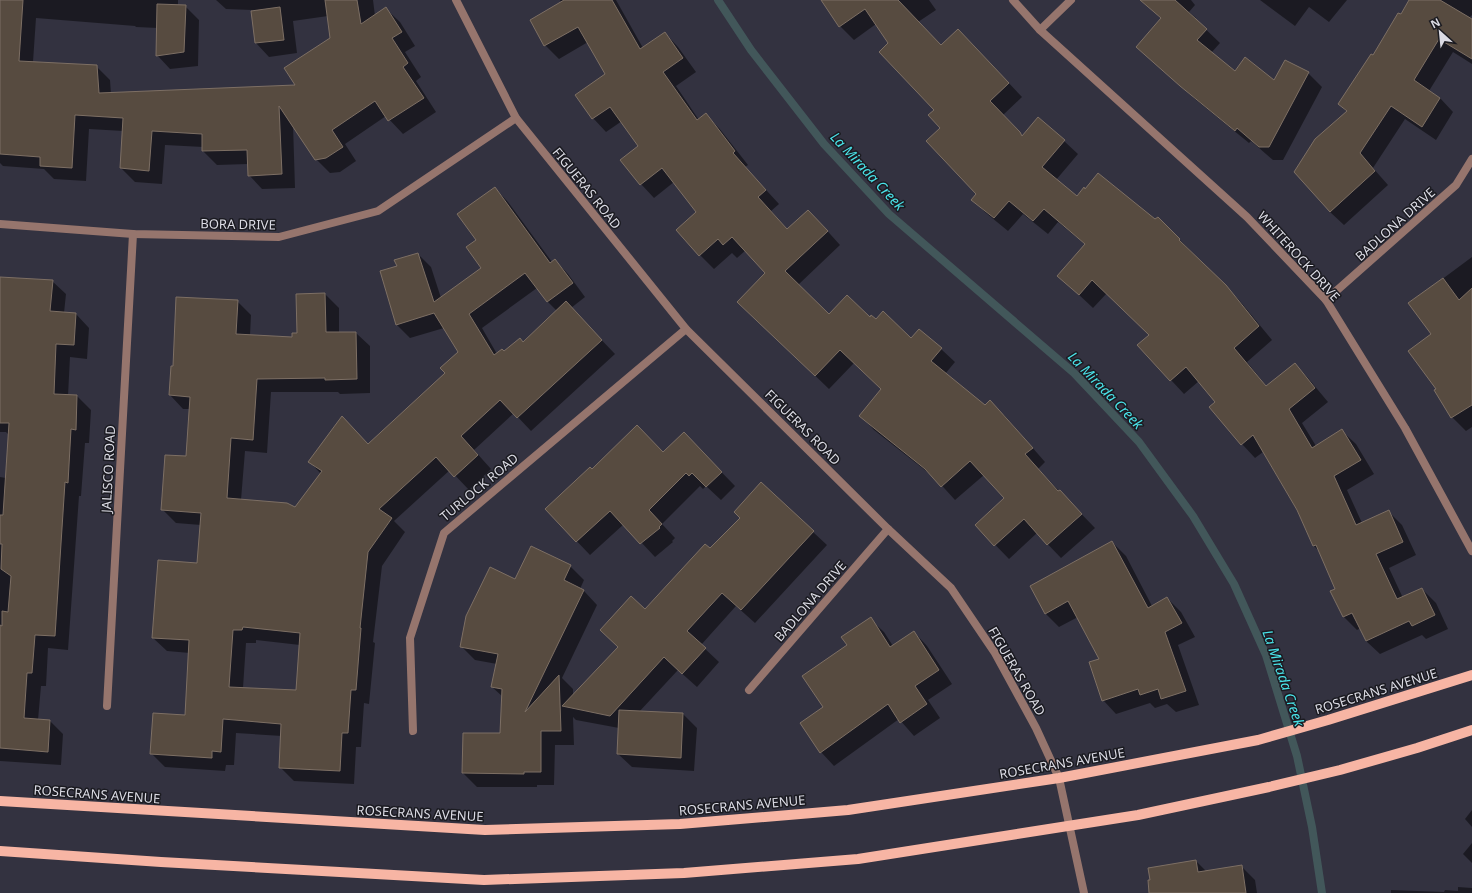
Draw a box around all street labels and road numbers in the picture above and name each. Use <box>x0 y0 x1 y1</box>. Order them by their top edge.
street label: FIGUERAS ROAD <box>549 143 625 233</box>
street label: BADLONA DRIVE <box>1351 183 1439 265</box>
street label: WHITEROCK DRIVE <box>1254 207 1344 305</box>
street label: BORA DRIVE <box>200 214 276 234</box>
street label: FIGUERAS ROAD <box>761 385 845 469</box>
street label: JALISCO ROAD <box>97 425 119 515</box>
street label: TURLOCK ROAD <box>436 449 522 525</box>
street label: BADLONA DRIVE <box>770 557 850 645</box>
street label: FIGUERAS ROAD <box>984 623 1050 719</box>
street label: ROSECRANS AVENUE <box>1313 664 1439 718</box>
street label: ROSECRANS AVENUE <box>998 743 1126 783</box>
street label: ROSECRANS AVENUE <box>33 781 161 807</box>
street label: ROSECRANS AVENUE <box>678 790 806 820</box>
street label: ROSECRANS AVENUE <box>356 801 484 825</box>

